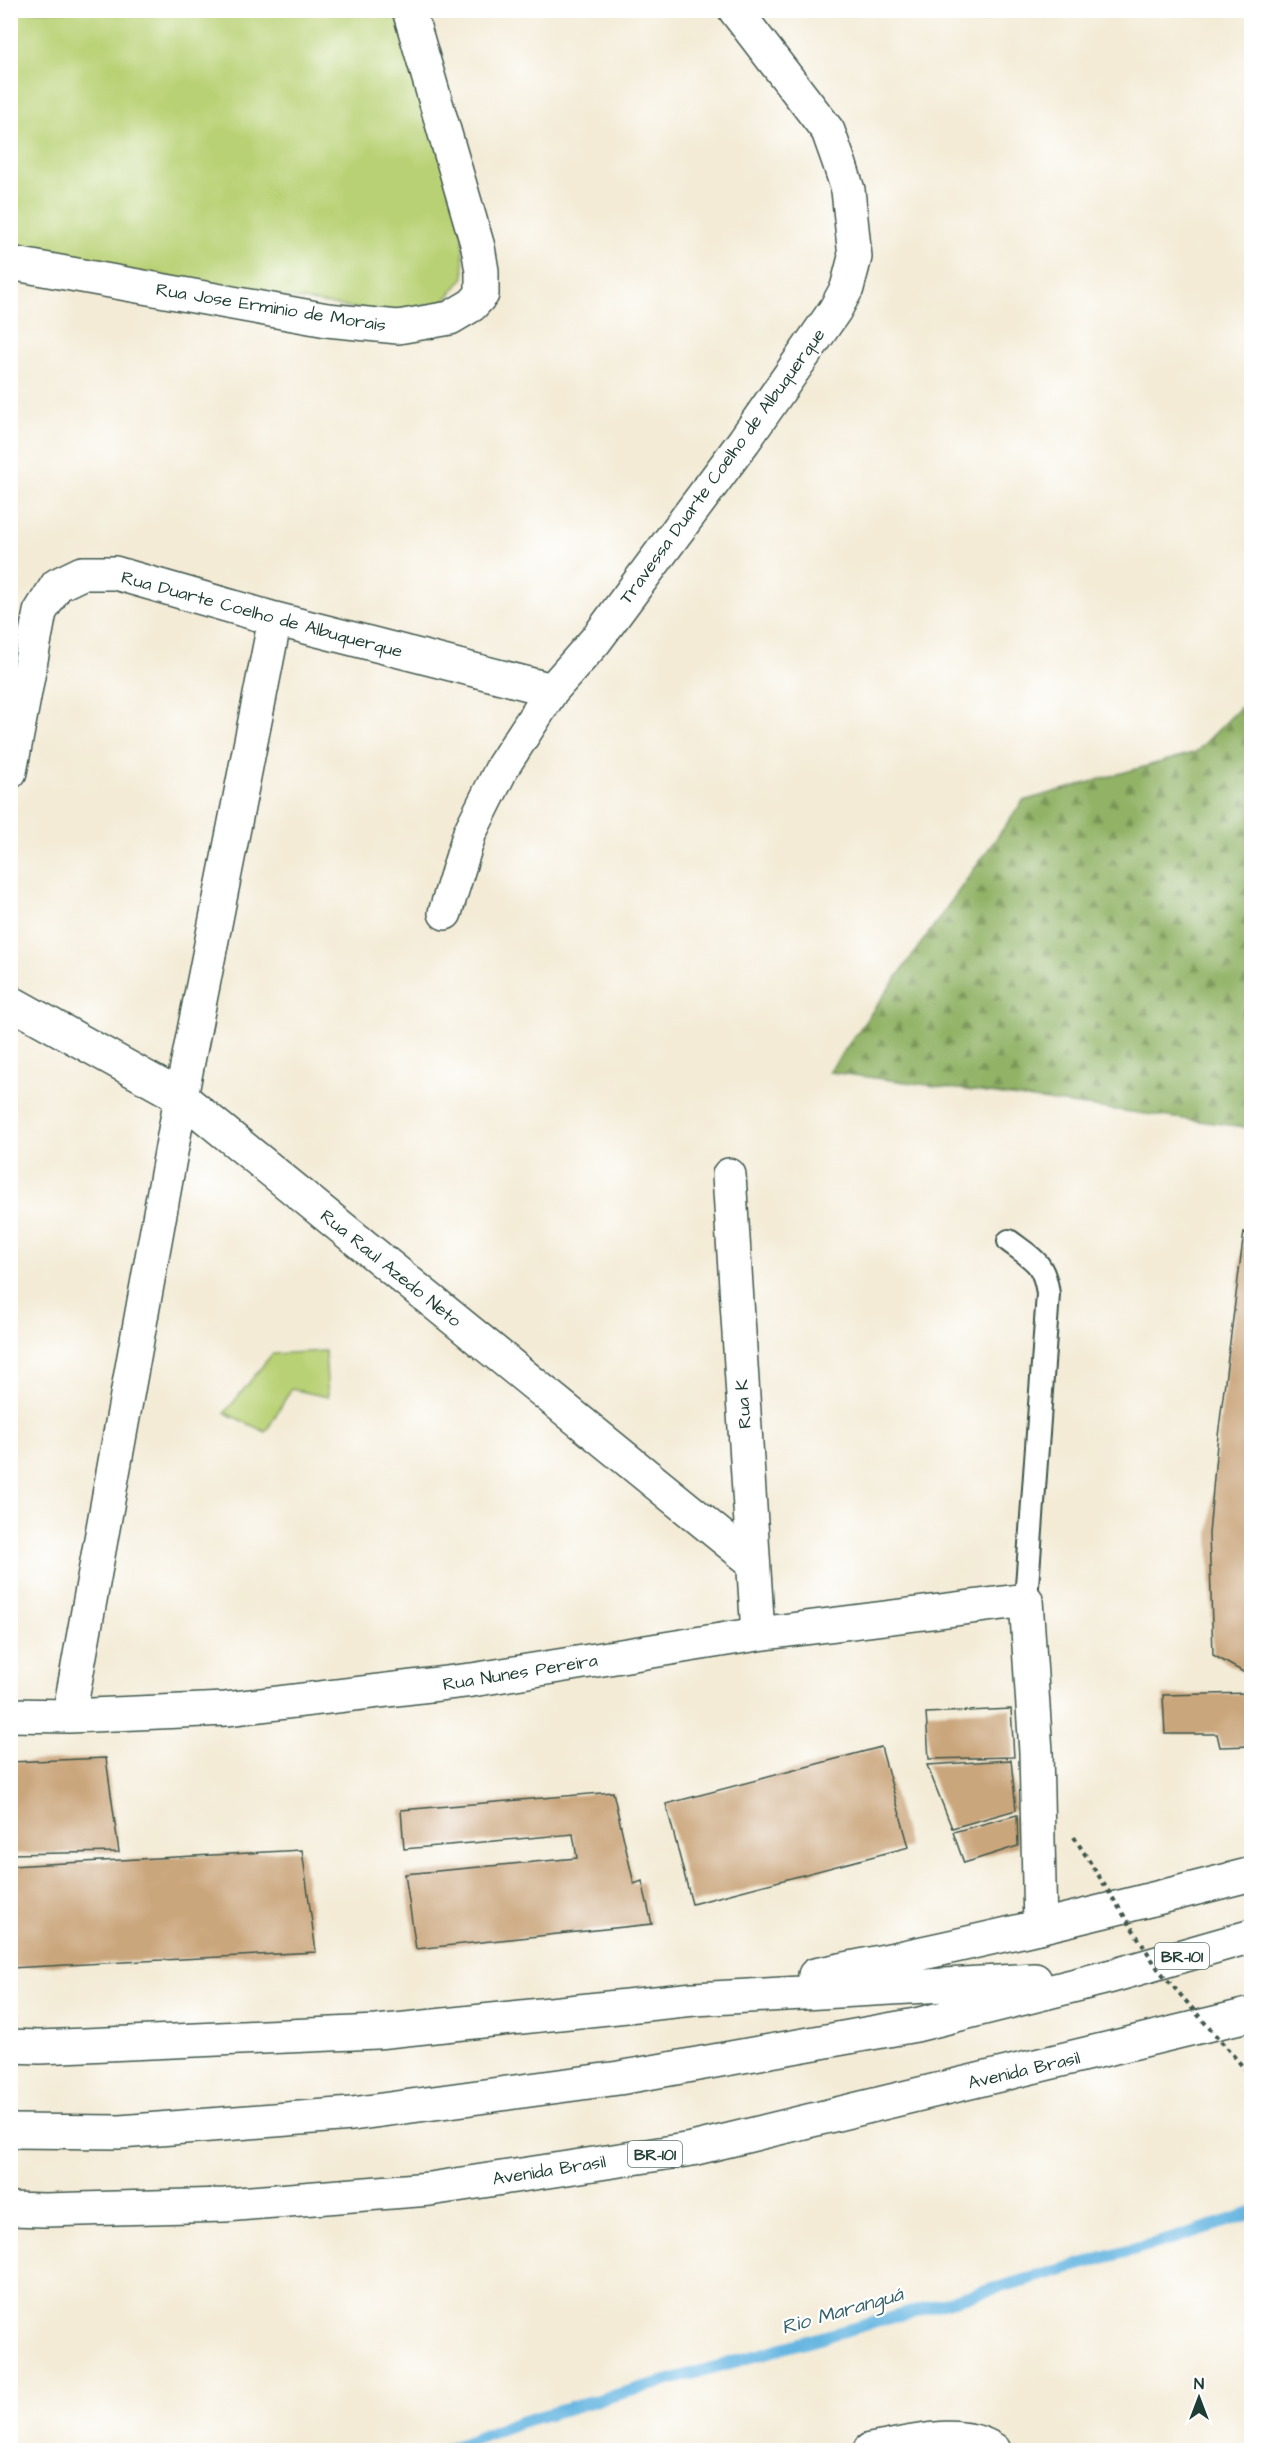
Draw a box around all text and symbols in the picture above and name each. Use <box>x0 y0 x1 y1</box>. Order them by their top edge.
street label: Rua Jose Erminio de Morais <box>154 277 388 338</box>
street label: Travessa Duarte Coelho de Albuquerque <box>614 323 831 609</box>
street label: Rua Duarte Coelho de Albuquerque <box>119 565 405 664</box>
street label: Rua Raul Azedo Neto <box>315 1204 466 1333</box>
street label: Rua K <box>729 1378 758 1429</box>
street label: Rua Nunes Pereira <box>441 1648 599 1697</box>
road number: BR-101 <box>1155 1943 1209 1969</box>
street label: Avenida Brasil <box>966 2045 1083 2096</box>
road number: BR-101 <box>628 2141 682 2167</box>
street label: Avenida Brasil <box>491 2149 608 2192</box>
water label: Rio Maranguá <box>778 2280 907 2343</box>
north arrow <box>1169 2368 1229 2428</box>
text: N <box>1194 2373 1204 2395</box>

